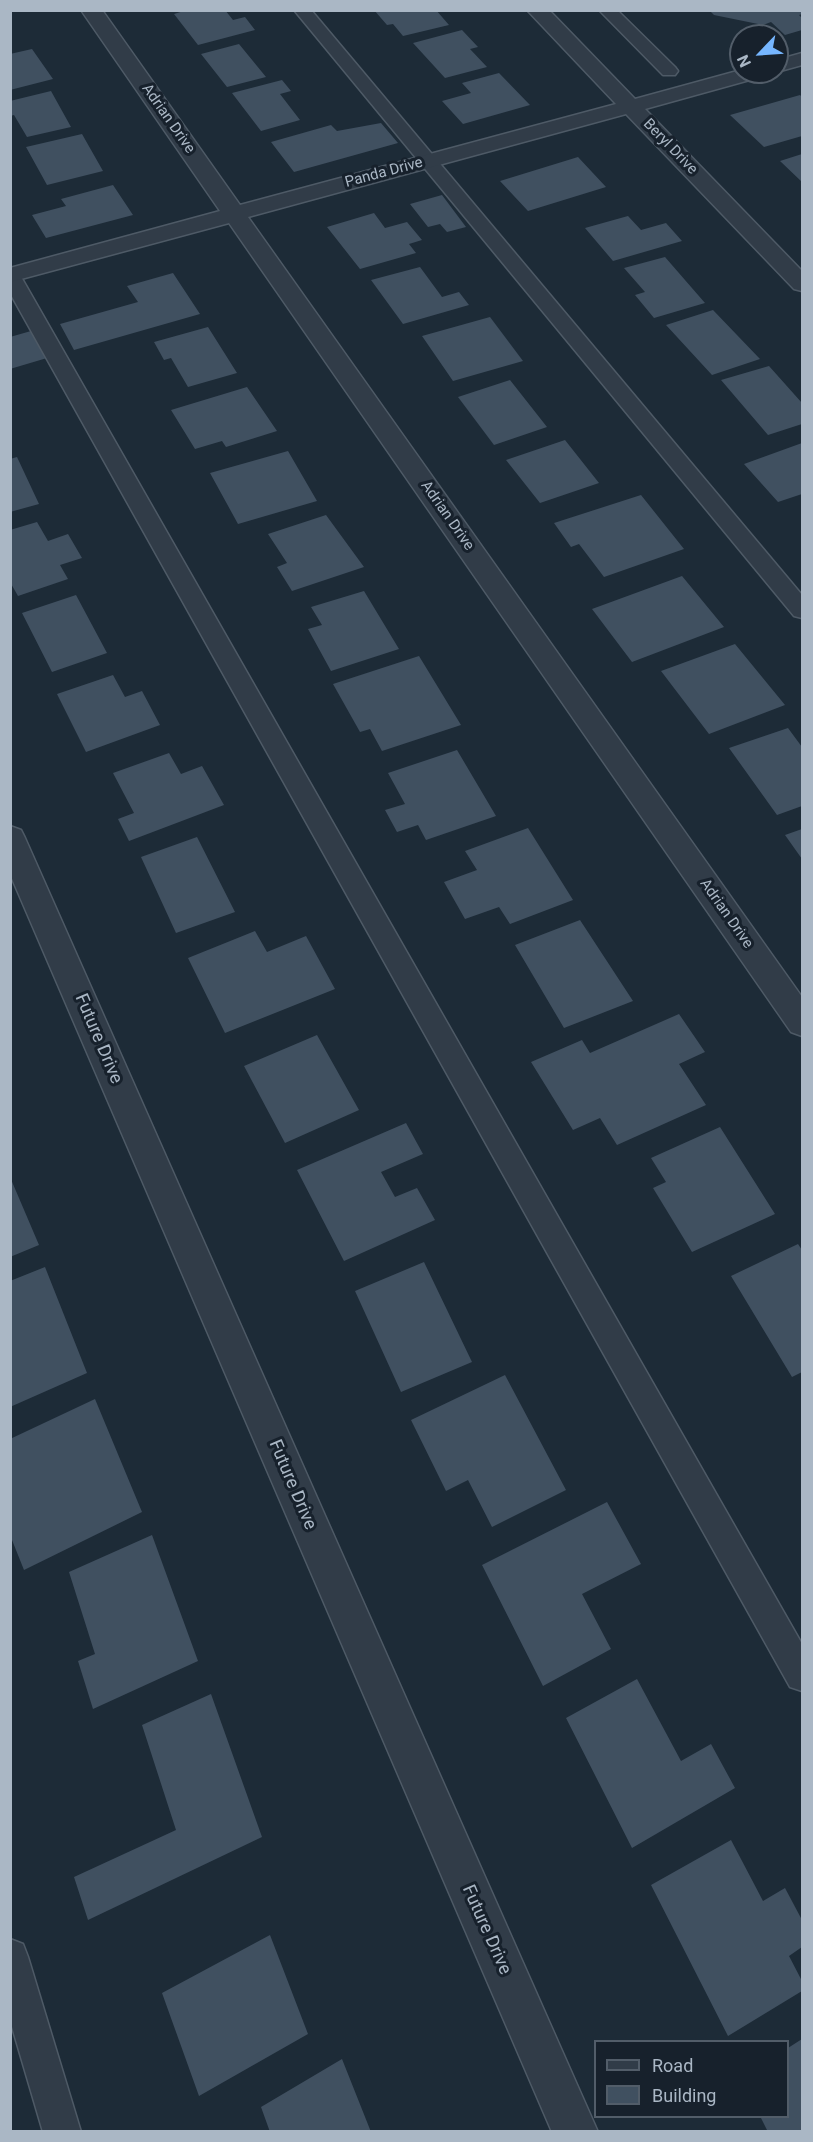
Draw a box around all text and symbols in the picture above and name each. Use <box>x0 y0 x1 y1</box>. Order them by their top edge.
north arrow <box>729 24 789 84</box>
text: N <box>733 52 755 70</box>
street label: Adrian Drive <box>137 81 199 157</box>
street label: Beryl Drive <box>639 115 701 179</box>
street label: Panda Drive <box>343 154 425 192</box>
street label: Adrian Drive <box>416 478 478 554</box>
street label: Adrian Drive <box>695 876 757 952</box>
street label: Future Drive <box>69 991 127 1087</box>
street label: Future Drive <box>263 1437 321 1533</box>
street label: Future Drive <box>457 1882 515 1978</box>
legend <box>594 2040 789 2118</box>
text: Road <box>652 2055 693 2076</box>
text: Building <box>652 2085 716 2106</box>

